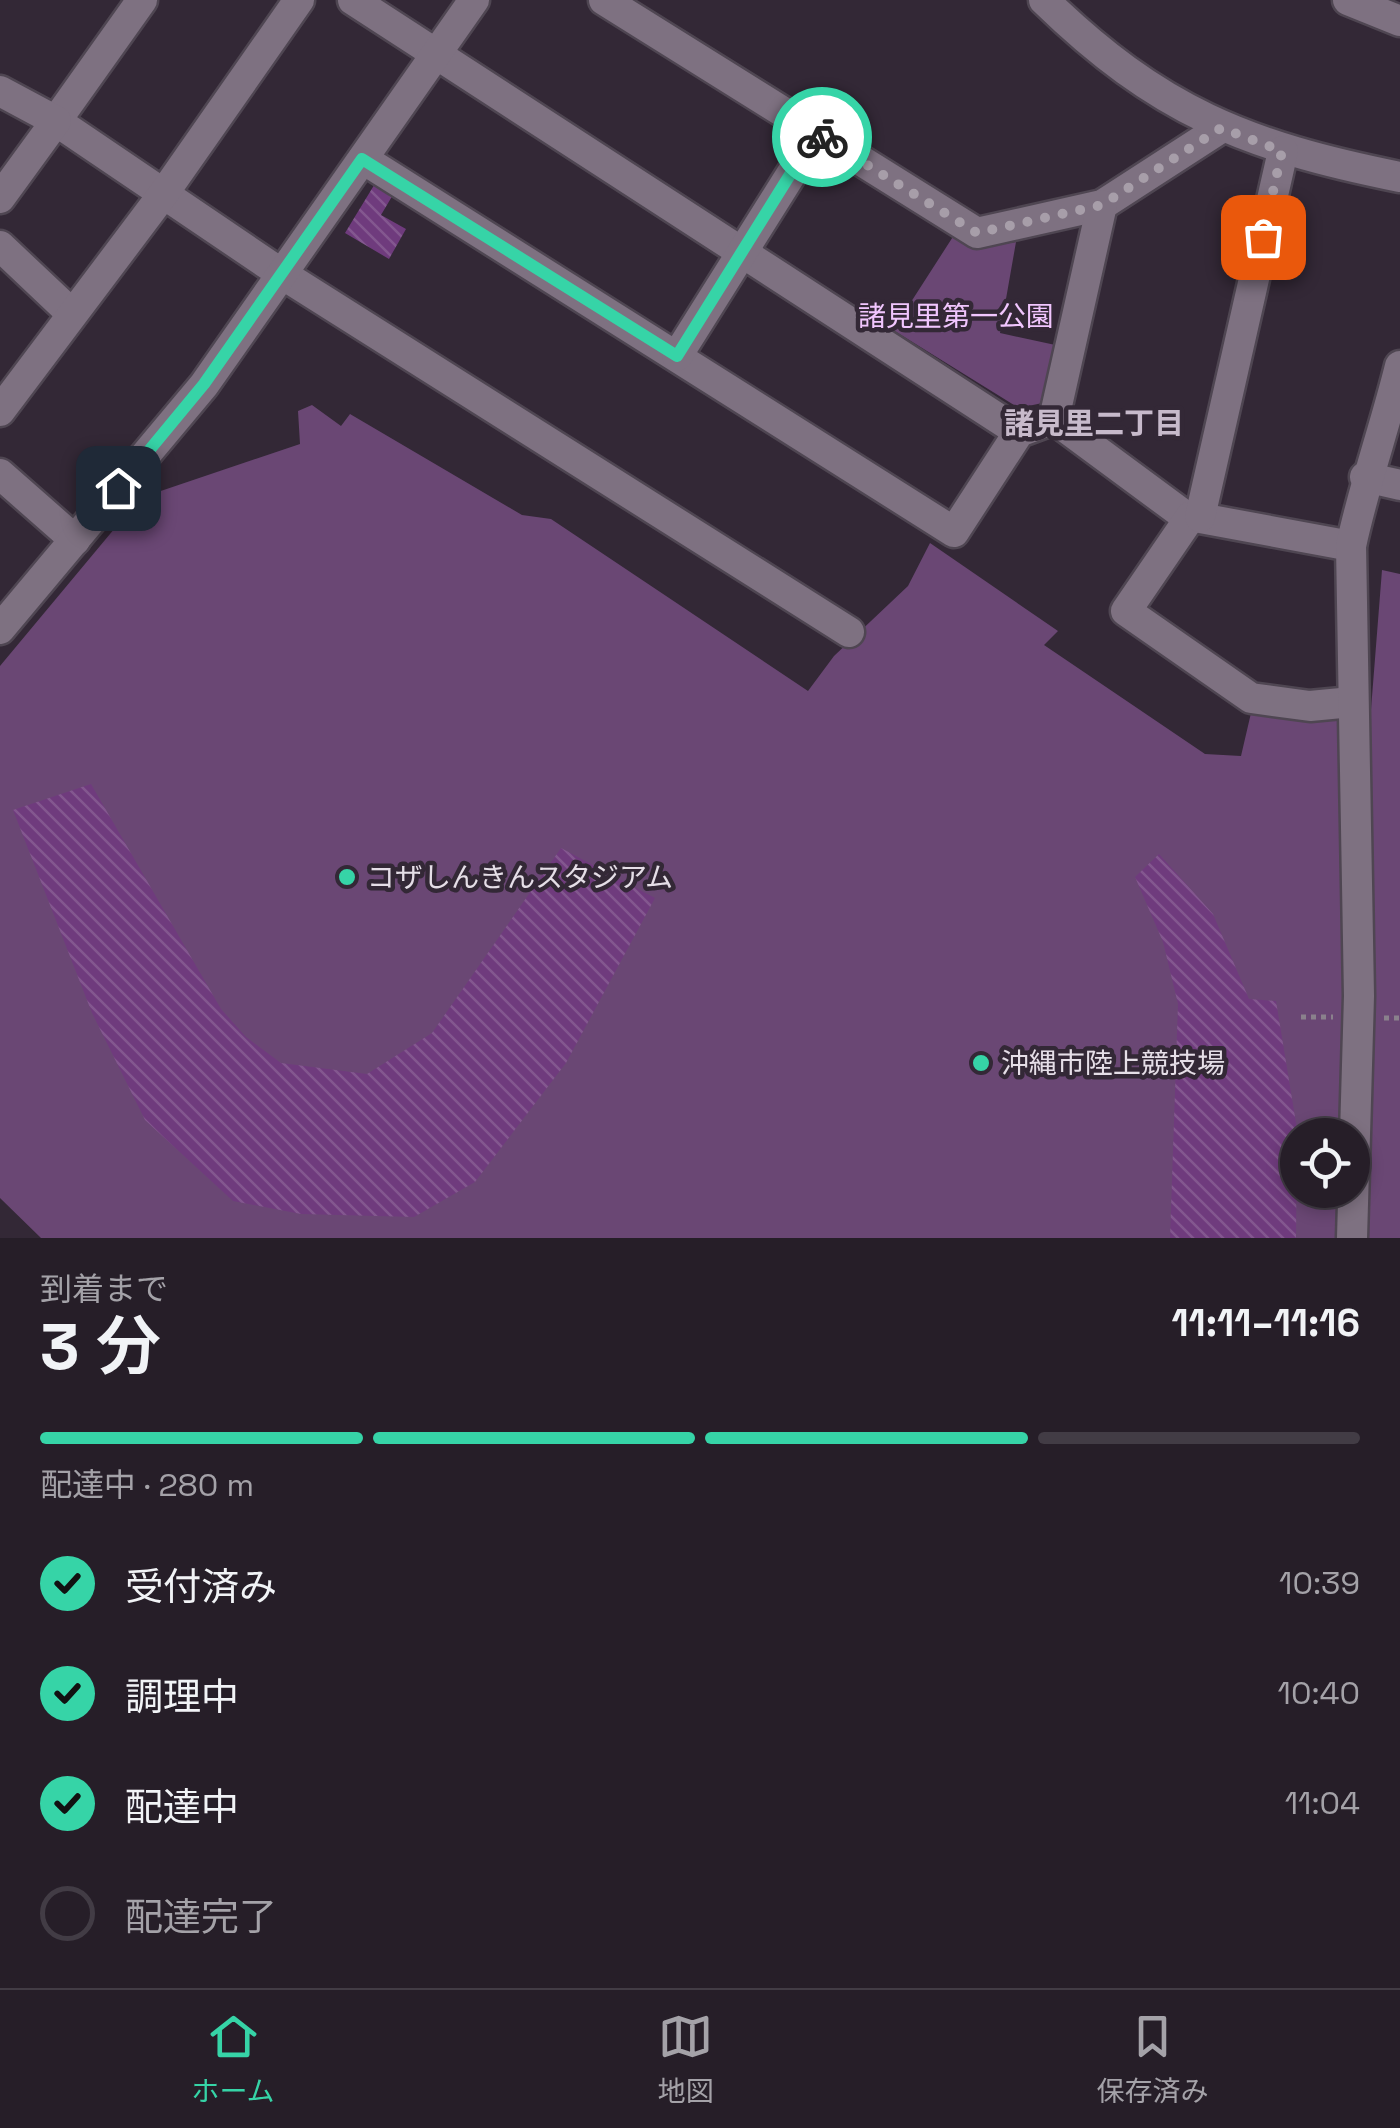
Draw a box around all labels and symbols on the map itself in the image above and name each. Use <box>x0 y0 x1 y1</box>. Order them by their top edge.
courier <box>772 87 872 187</box>
pin <box>1221 195 1306 280</box>
park label: 諸見里第一公園 <box>858 298 1054 334</box>
district label: 諸見里二丁目 <box>1004 404 1184 443</box>
pin <box>76 446 161 531</box>
place label: コザしんきんスタジアム <box>367 859 673 895</box>
marker: コザしんきんスタジアム <box>336 866 358 888</box>
place label: 沖縄市陸上競技場 <box>1001 1045 1225 1081</box>
marker: 沖縄市陸上競技場 <box>970 1052 992 1074</box>

